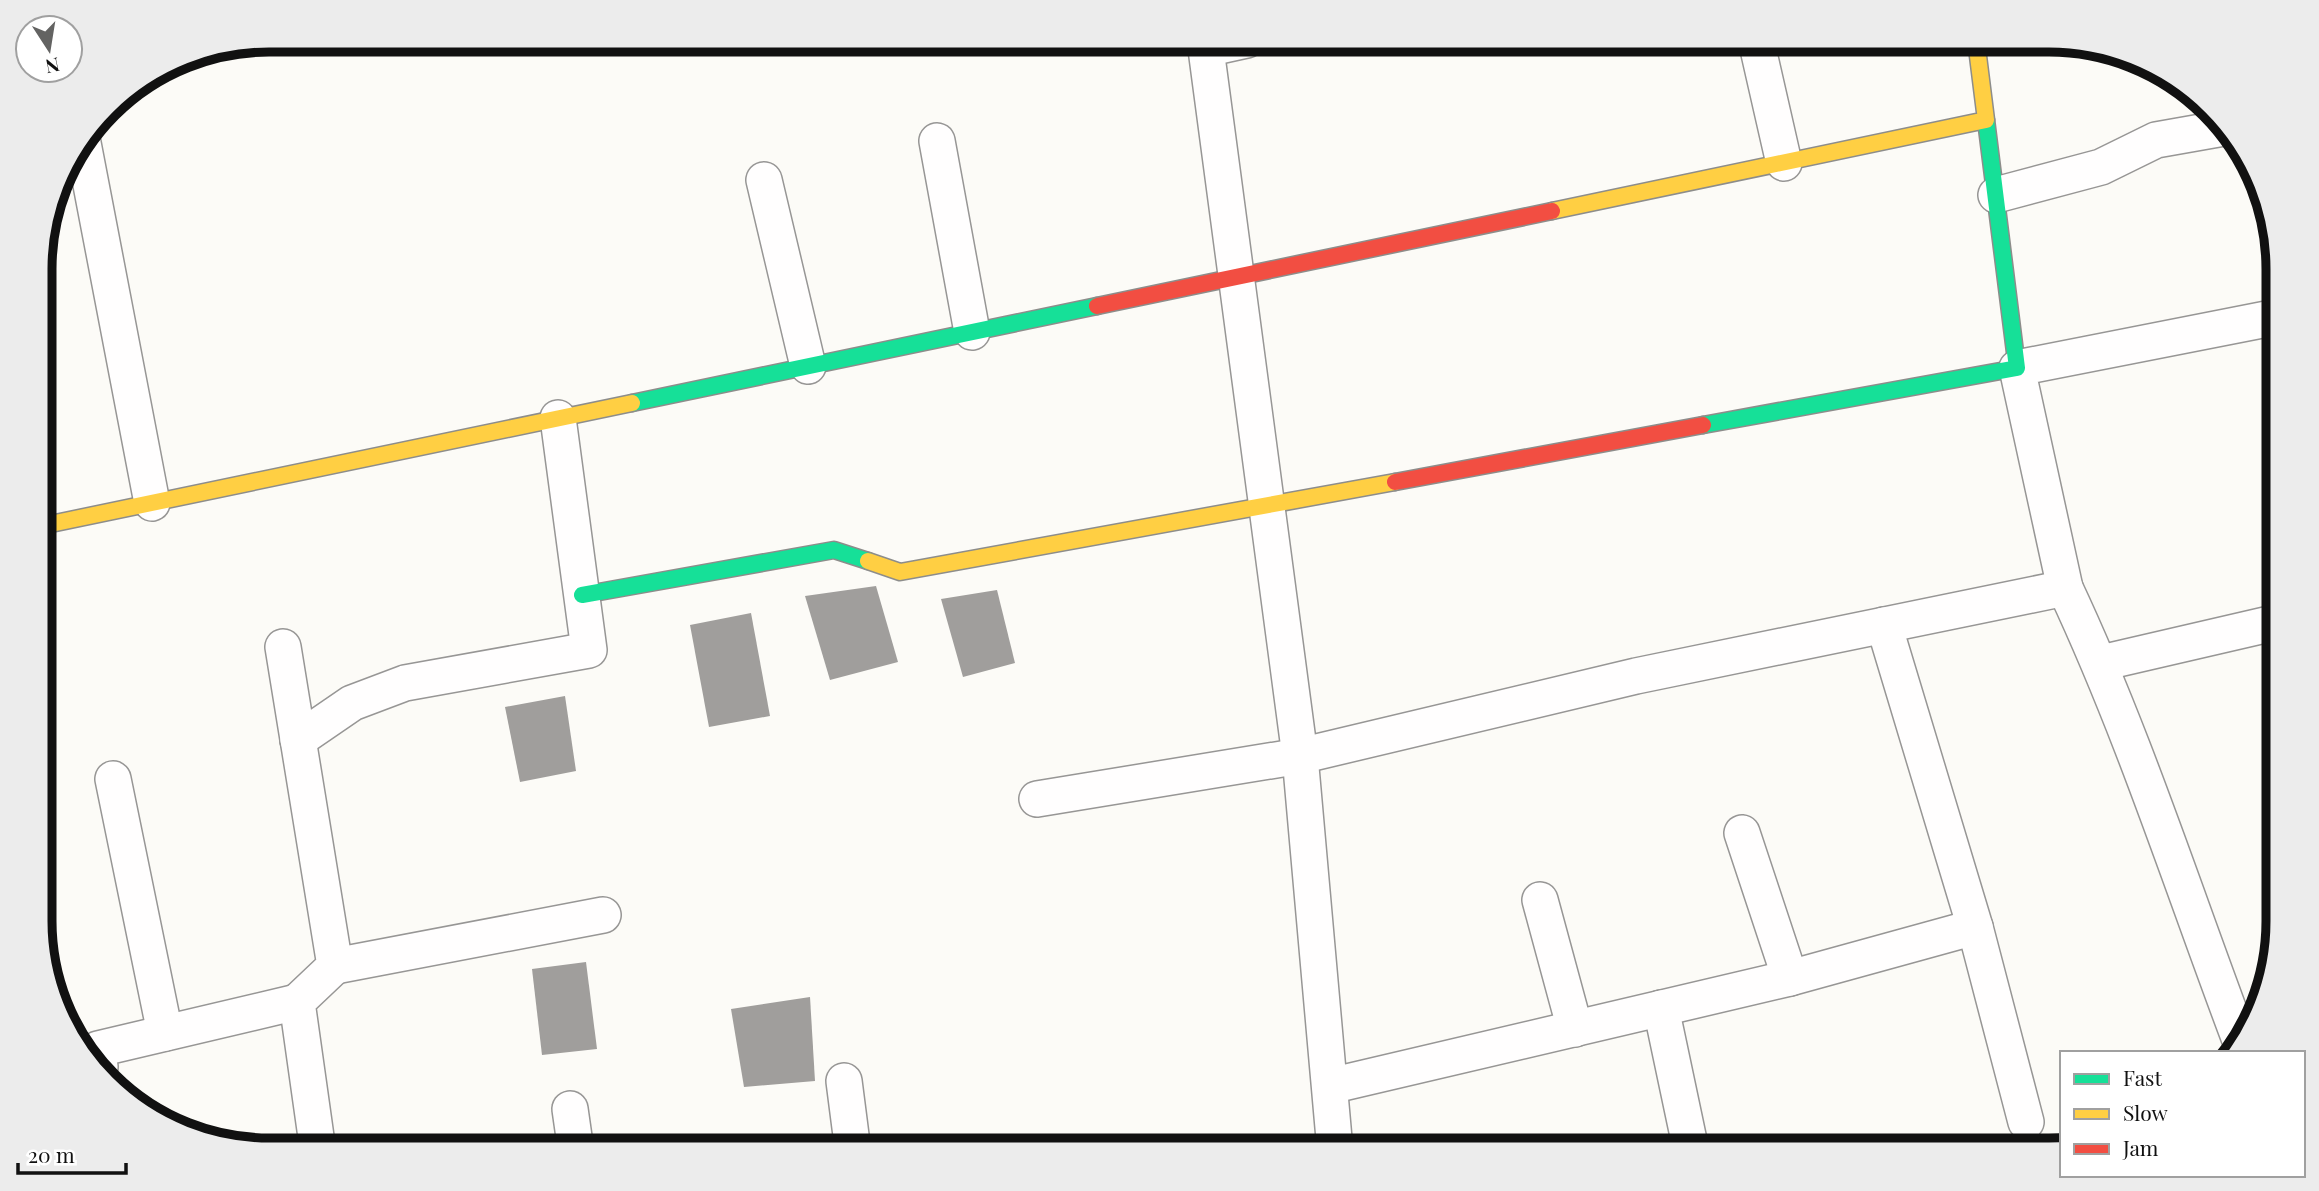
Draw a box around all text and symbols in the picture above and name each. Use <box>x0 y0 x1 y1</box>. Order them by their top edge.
north arrow <box>14 14 84 84</box>
text: N <box>43 52 62 81</box>
legend <box>2060 1051 2305 1177</box>
text: Fast <box>2123 1063 2162 1091</box>
text: Slow <box>2123 1098 2168 1126</box>
scale bar <box>18 1132 126 1176</box>
text: Jam <box>2122 1133 2159 1161</box>
text: 20 m <box>28 1140 75 1168</box>

